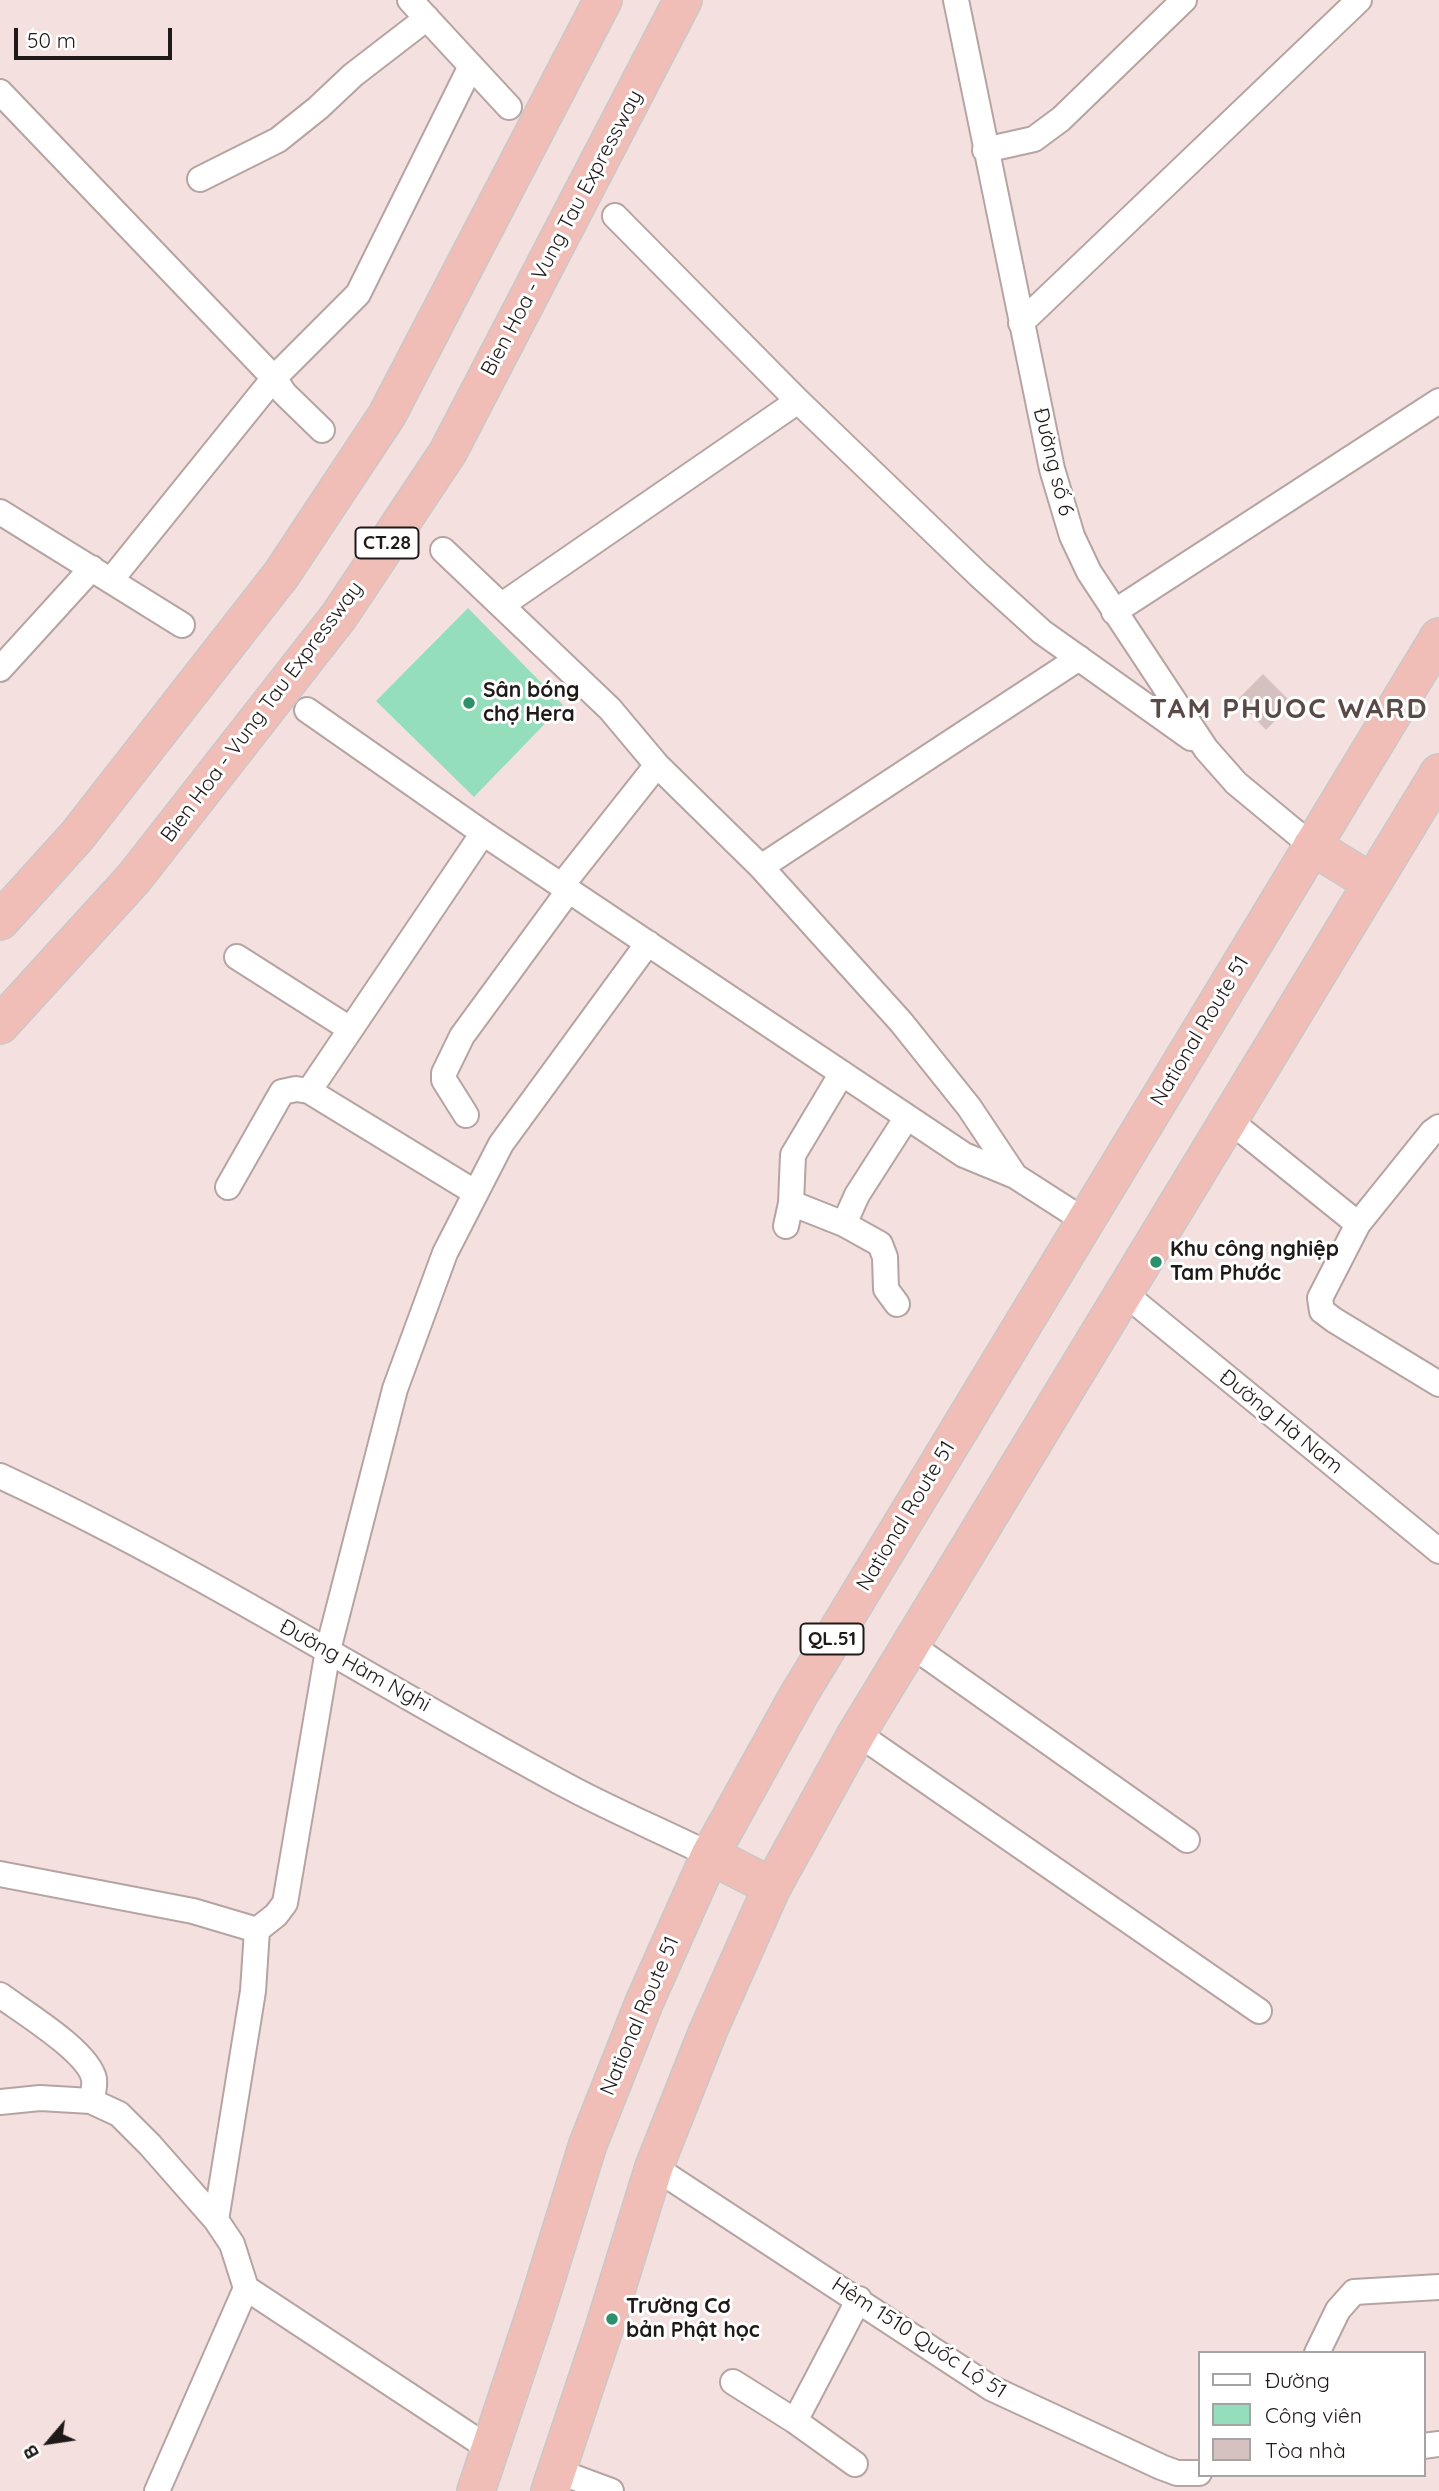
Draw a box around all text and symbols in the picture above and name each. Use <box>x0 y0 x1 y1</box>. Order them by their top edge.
scale bar <box>18 14 175 58</box>
text: 50 m <box>27 27 76 53</box>
street label: Bien Hoa - Vung Tau Expressway <box>476 86 648 380</box>
street label: Đường số 6 <box>1027 405 1079 519</box>
road number: CT.28 <box>356 528 418 558</box>
street label: Bien Hoa - Vung Tau Expressway <box>156 577 368 847</box>
place label: Sân bóng chợ Hera <box>483 678 579 728</box>
district label: TAM PHUOC WARD <box>1151 693 1427 727</box>
marker: Sân bóng chợ Hera <box>461 695 477 711</box>
street label: National Route 51 <box>1145 952 1255 1110</box>
place label: Khu công nghiệp Tam Phước <box>1170 1237 1339 1287</box>
marker: Khu công nghiệp Tam Phước <box>1148 1254 1164 1270</box>
street label: Đường Hà Nam <box>1214 1365 1348 1479</box>
street label: National Route 51 <box>851 1437 961 1595</box>
street label: Đường Hàm Nghi <box>275 1614 435 1718</box>
road number: QL.51 <box>800 1624 864 1654</box>
street label: National Route 51 <box>595 1933 685 2099</box>
street label: Hẻm 1510 Quốc Lộ 51 <box>827 2272 1011 2404</box>
place label: Trường Cơ bản Phật học <box>626 2294 760 2344</box>
marker: Trường Cơ bản Phật học <box>604 2311 620 2327</box>
legend <box>1198 2351 1425 2477</box>
text: Đường <box>1265 2367 1330 2393</box>
text: Công viên <box>1265 2402 1362 2428</box>
north arrow <box>14 2407 84 2477</box>
text: Tòa nhà <box>1265 2437 1346 2463</box>
text: B <box>17 2441 44 2463</box>

